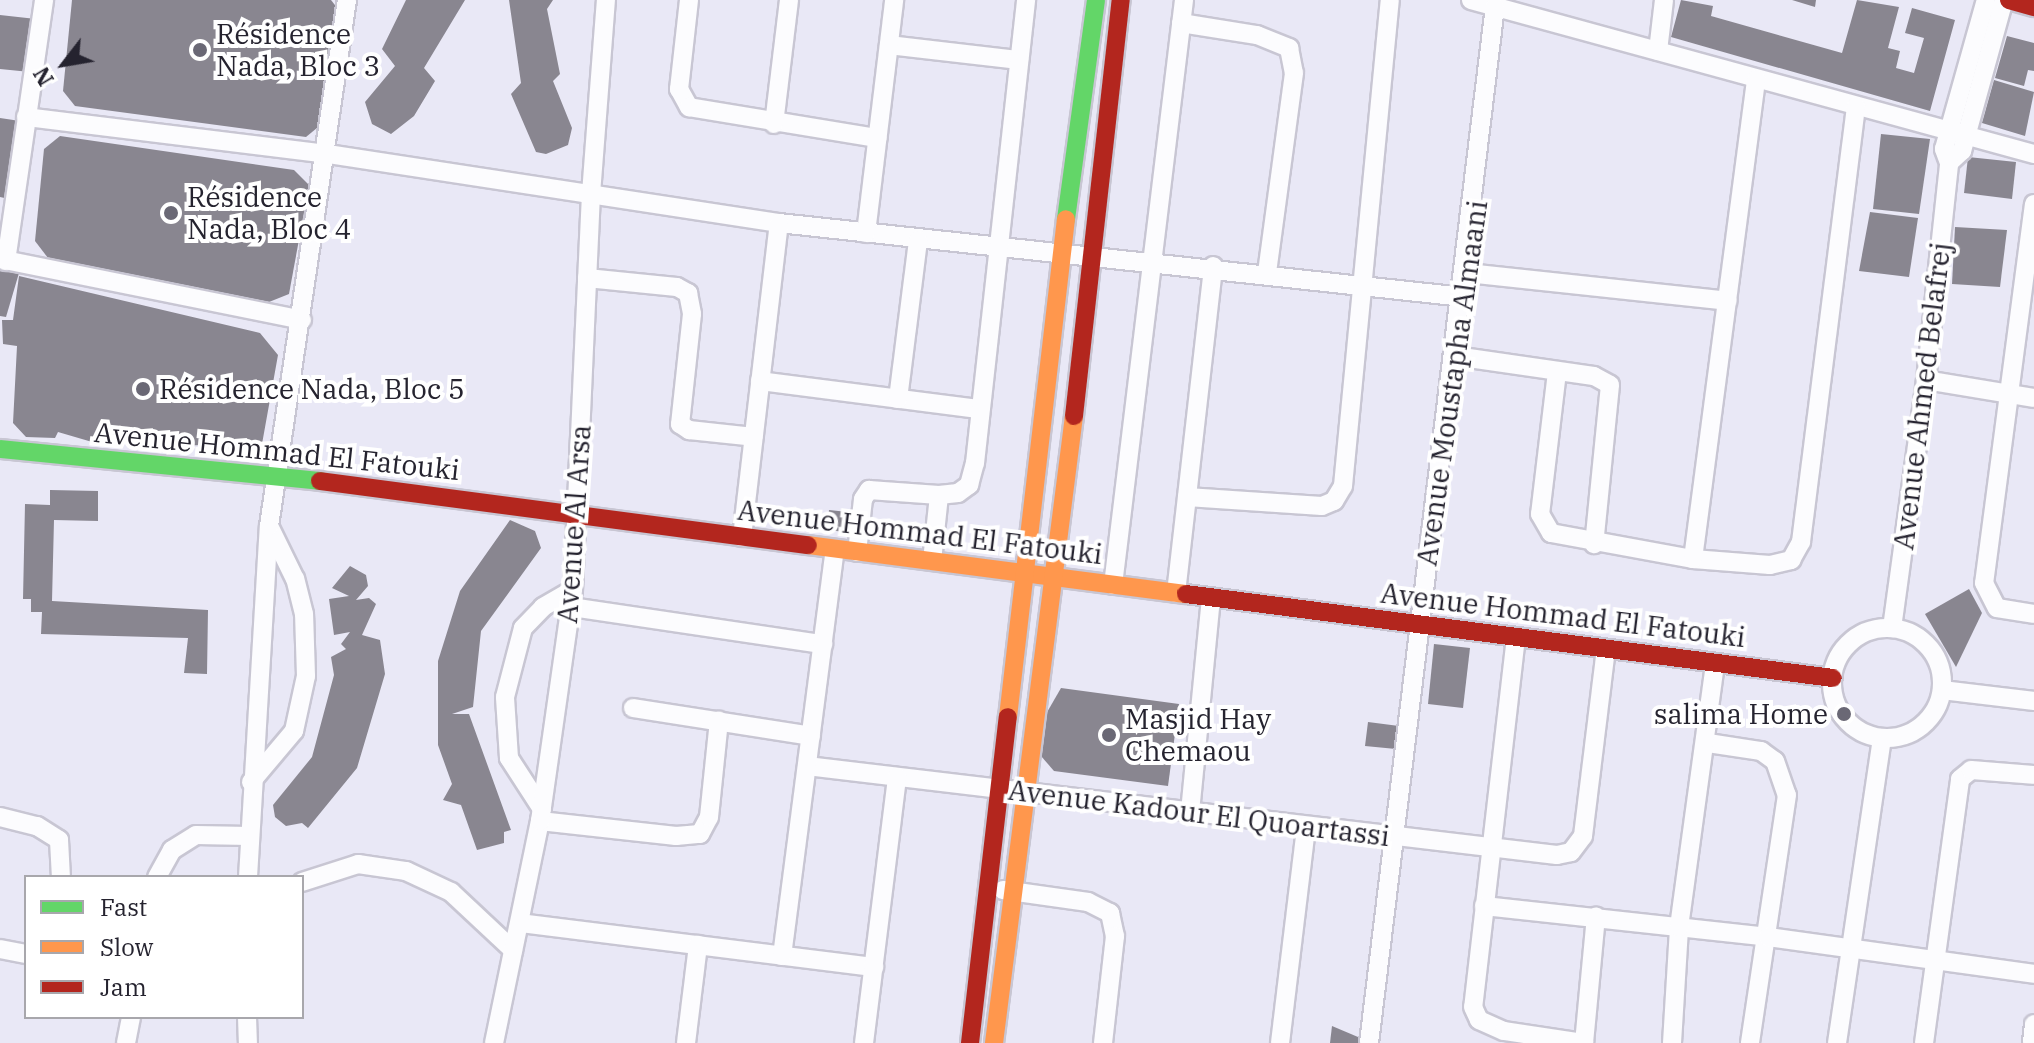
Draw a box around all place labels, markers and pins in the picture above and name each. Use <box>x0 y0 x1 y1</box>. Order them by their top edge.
place label: Résidence Nada, Bloc 3 <box>216 17 380 83</box>
marker: Résidence Nada, Bloc 3 <box>191 41 209 59</box>
place label: Résidence Nada, Bloc 4 <box>187 180 351 246</box>
marker: Résidence Nada, Bloc 4 <box>162 204 180 222</box>
place label: Résidence Nada, Bloc 5 <box>159 372 465 406</box>
marker: Résidence Nada, Bloc 5 <box>134 380 152 398</box>
place label: salima Home <box>1654 697 1828 731</box>
place label: Masjid Hay Chemaou <box>1125 702 1271 768</box>
marker: salima Home <box>1835 705 1853 723</box>
marker: Masjid Hay Chemaou <box>1100 726 1118 744</box>

